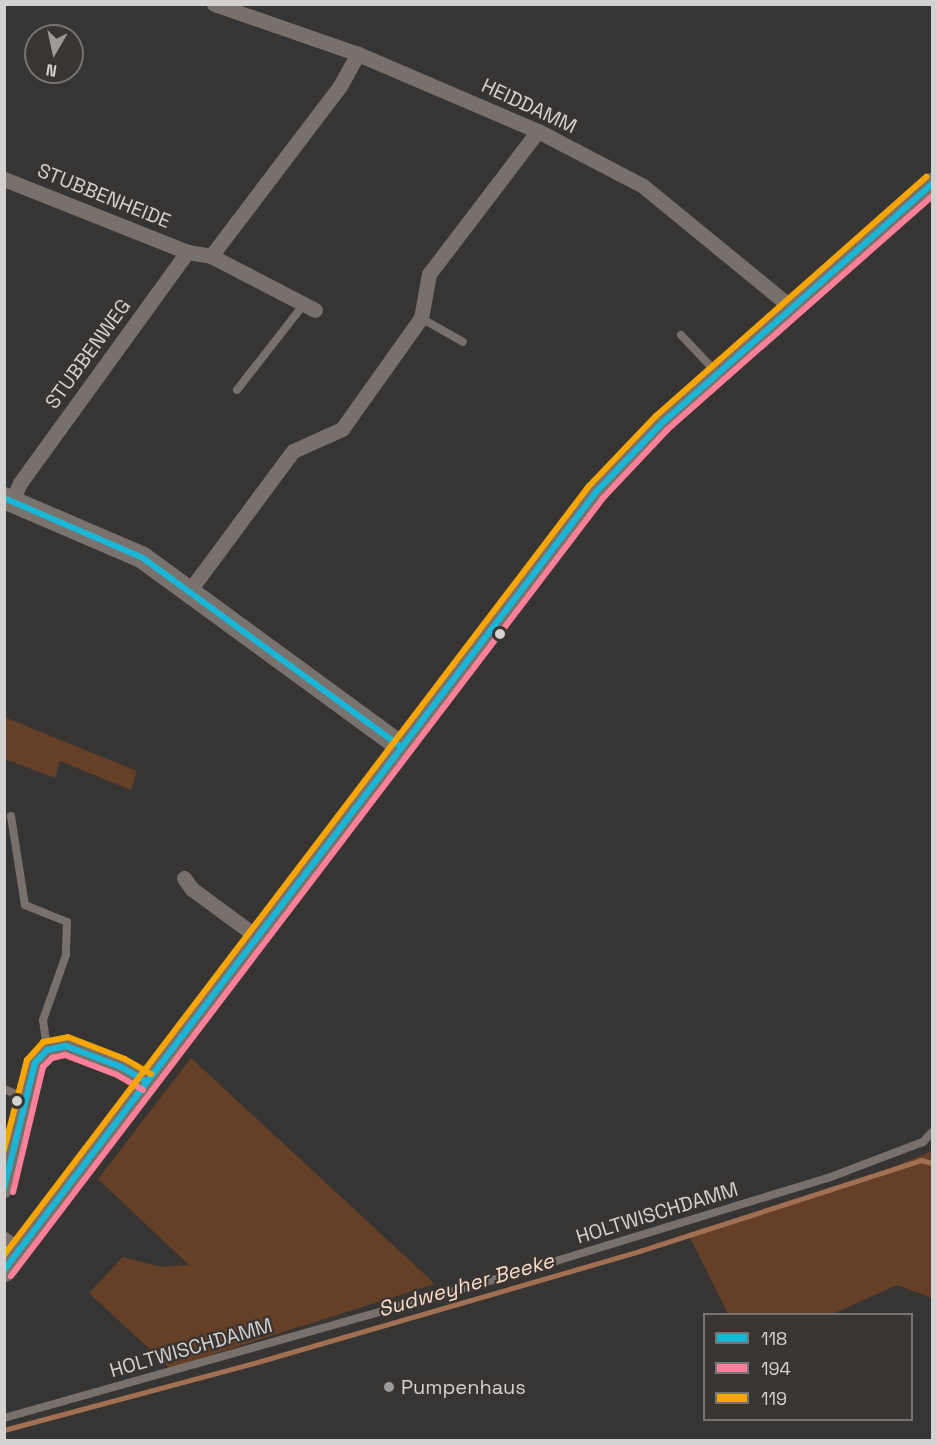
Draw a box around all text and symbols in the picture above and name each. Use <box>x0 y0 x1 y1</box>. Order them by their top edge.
north arrow <box>24 24 84 84</box>
text: N <box>44 59 58 82</box>
street label: HEIDDAMM <box>478 74 580 138</box>
street label: STUBBENHEIDE <box>34 158 174 234</box>
street label: STUBBENWEG <box>40 294 136 414</box>
unlabelled marker <box>494 628 506 640</box>
unlabelled marker <box>11 1095 23 1107</box>
street label: HOLTWISCHDAMM <box>573 1177 741 1249</box>
water label: Sudweyher Beeke <box>375 1248 557 1322</box>
street label: HOLTWISCHDAMM <box>107 1313 275 1383</box>
legend <box>703 1313 913 1421</box>
text: 118 <box>761 1327 787 1350</box>
text: 194 <box>761 1357 791 1380</box>
place label: Pumpenhaus <box>401 1375 526 1399</box>
marker: Pumpenhaus <box>382 1380 396 1394</box>
text: 119 <box>761 1387 787 1410</box>

